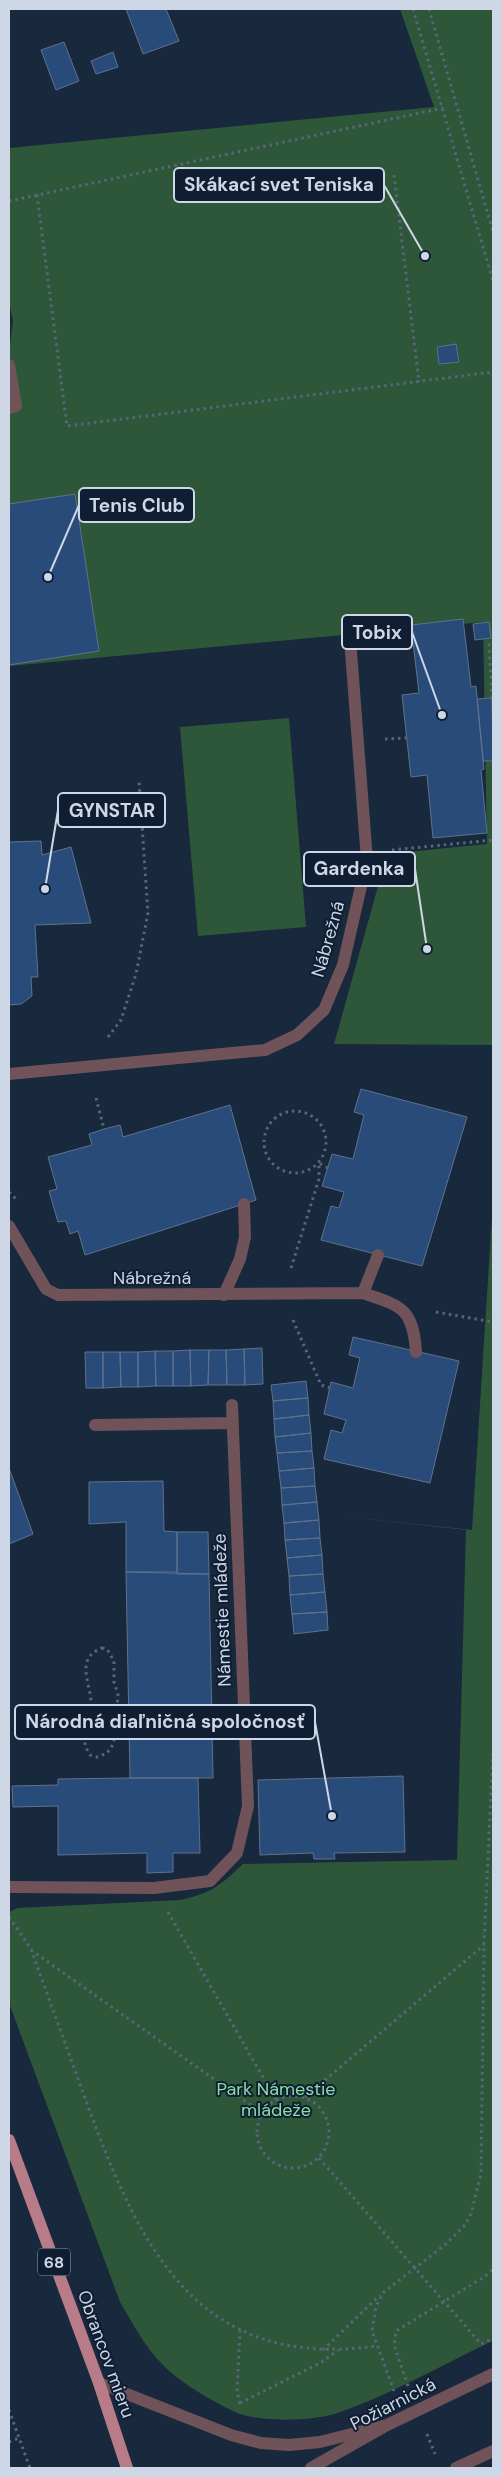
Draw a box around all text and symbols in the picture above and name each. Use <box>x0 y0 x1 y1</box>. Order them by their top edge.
callout: Skákací svet Teniska <box>174 168 384 202</box>
text: Skákací svet Teniska <box>184 172 374 197</box>
callout: Tenis Club <box>79 488 194 522</box>
text: Tenis Club <box>89 493 185 518</box>
callout: Tobix <box>342 615 412 649</box>
text: Tobix <box>352 620 402 645</box>
callout: GYNSTAR <box>58 793 165 827</box>
text: GYNSTAR <box>69 798 155 823</box>
callout: Gardenka <box>304 852 415 886</box>
text: Gardenka <box>314 856 404 881</box>
street label: Nábrežná <box>306 898 350 980</box>
street label: Nábrežná <box>113 1266 191 1290</box>
street label: Námestie mládeže <box>207 1533 237 1687</box>
callout: Národná diaľničná spoločnosť <box>15 1705 315 1739</box>
text: Národná diaľničná spoločnosť <box>25 1709 305 1734</box>
park label: Park Námestie mládeže <box>216 2077 336 2122</box>
road number: 68 <box>38 2248 70 2276</box>
street label: Obrancov mieru <box>72 2287 140 2421</box>
street label: Požiarnická <box>346 2372 440 2436</box>

